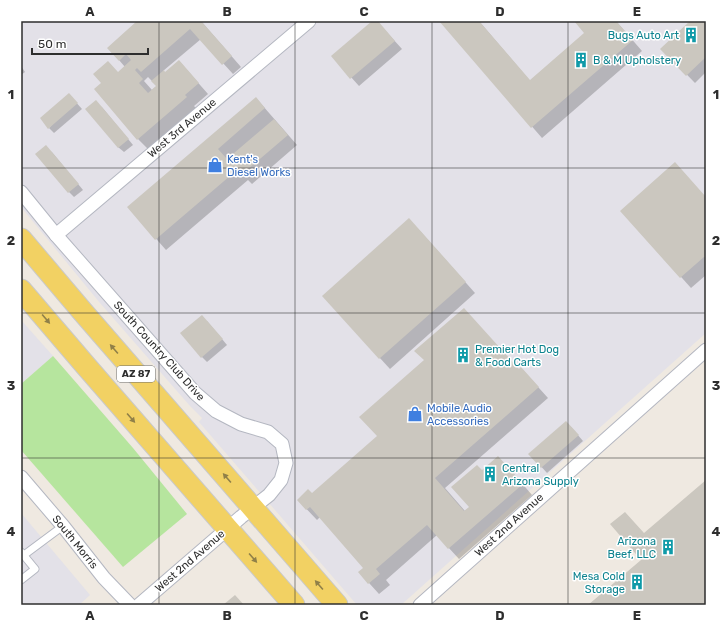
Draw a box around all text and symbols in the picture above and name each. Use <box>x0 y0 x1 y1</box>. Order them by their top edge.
text: A <box>85 4 95 19</box>
text: B <box>222 4 232 19</box>
text: C <box>359 4 369 19</box>
text: D <box>495 4 505 19</box>
text: E <box>633 4 641 19</box>
building icon: Bugs Auto Art <box>682 26 700 44</box>
place label: Bugs Auto Art <box>608 29 680 42</box>
scale bar <box>32 30 148 56</box>
text: 50 m <box>38 37 66 51</box>
building icon: B & M Upholstery <box>572 51 590 69</box>
place label: B & M Upholstery <box>593 54 681 67</box>
text: 1 <box>8 87 14 102</box>
text: 1 <box>713 87 719 102</box>
street label: West 3rd Avenue <box>145 96 219 160</box>
place label: Kent's Diesel Works <box>227 153 291 179</box>
shop icon: Kent's Diesel Works <box>206 156 224 174</box>
text: 2 <box>7 233 15 248</box>
text: 2 <box>712 233 720 248</box>
street label: South Country Club Drive <box>111 298 207 404</box>
one-way arrow <box>42 314 51 325</box>
one-way arrow <box>109 343 118 354</box>
place label: Premier Hot Dog & Food Carts <box>475 343 559 369</box>
building icon: Premier Hot Dog & Food Carts <box>454 346 472 364</box>
road number: AZ 87 <box>117 366 155 382</box>
text: 3 <box>7 378 16 393</box>
text: 3 <box>712 378 721 393</box>
place label: Mobile Audio Accessories <box>427 402 492 428</box>
shop icon: Mobile Audio Accessories <box>406 405 424 423</box>
one-way arrow <box>126 413 135 423</box>
place label: Central Arizona Supply <box>502 462 579 488</box>
building icon: Central Arizona Supply <box>481 465 499 483</box>
one-way arrow <box>222 473 231 484</box>
street label: West 2nd Avenue <box>472 491 546 559</box>
street label: South Morris <box>49 513 101 572</box>
text: 4 <box>7 524 16 539</box>
text: 4 <box>712 524 721 539</box>
street label: West 2nd Avenue <box>153 527 227 595</box>
place label: Arizona Beef, LLC <box>608 535 656 561</box>
building icon: Arizona Beef, LLC <box>659 538 677 556</box>
one-way arrow <box>248 553 258 563</box>
place label: Mesa Cold Storage <box>573 570 625 596</box>
building icon: Mesa Cold Storage <box>628 573 646 591</box>
one-way arrow <box>315 579 324 590</box>
text: A <box>85 608 95 623</box>
text: B <box>222 608 232 623</box>
text: C <box>359 608 369 623</box>
text: D <box>495 608 505 623</box>
text: E <box>633 608 641 623</box>

